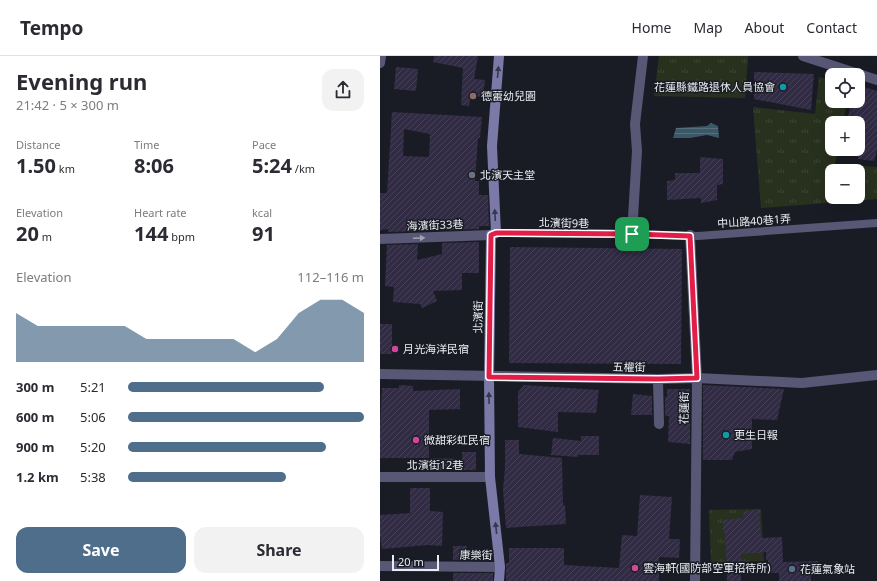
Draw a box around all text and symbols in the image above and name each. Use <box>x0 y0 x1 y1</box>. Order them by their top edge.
text: Tempo <box>20 15 83 41</box>
text: Home <box>632 18 671 37</box>
text: Map <box>693 18 723 37</box>
text: About <box>745 18 784 37</box>
text: Contact <box>806 18 857 37</box>
text: Evening run <box>16 66 147 96</box>
one-way arrow <box>495 66 501 78</box>
map controls <box>825 68 865 204</box>
button: locate <box>825 68 865 108</box>
button: share <box>322 69 364 111</box>
place label: 花蓮縣鐵路退休人員協會 <box>654 79 775 94</box>
marker: 花蓮縣鐵路退休人員協會 <box>778 82 788 92</box>
place label: 德蕾幼兒園 <box>481 88 536 103</box>
marker: 德蕾幼兒園 <box>468 91 478 101</box>
text: 21:42 · 5 × 300 m <box>16 96 119 114</box>
button: + <box>825 116 865 156</box>
text: Distance <box>16 137 61 152</box>
text: Time <box>134 137 159 152</box>
text: Pace <box>252 137 276 152</box>
text: 1.50 <box>16 152 56 179</box>
text: 8:06 <box>134 152 174 179</box>
text: 5:24 <box>252 152 292 179</box>
text: km <box>56 161 75 176</box>
text: /km <box>292 161 315 176</box>
button: − <box>825 164 865 204</box>
place label: 北濱天主堂 <box>480 167 535 182</box>
marker: 北濱天主堂 <box>467 170 477 180</box>
text: Elevation <box>16 205 63 220</box>
text: Heart rate <box>134 205 187 220</box>
text: kcal <box>252 205 272 220</box>
one-way arrow <box>492 209 499 221</box>
street label: 中山路40巷1弄 <box>717 210 791 231</box>
street label: 北濱街9巷 <box>539 215 589 230</box>
street label: 海濱街33巷 <box>406 216 464 233</box>
pin <box>615 217 649 251</box>
text: 20 <box>16 220 39 247</box>
text: 144 <box>134 220 168 247</box>
text: 91 <box>252 220 275 247</box>
icon: arrive <box>621 223 643 245</box>
text: m <box>39 229 52 244</box>
text: bpm <box>168 229 195 244</box>
one-way arrow <box>413 235 426 241</box>
text: Elevation <box>16 268 72 286</box>
text: 112–116 m <box>297 268 364 286</box>
street label: 北濱街 <box>470 300 485 334</box>
place label: 月光海洋民宿 <box>403 341 469 356</box>
marker: 月光海洋民宿 <box>390 344 400 354</box>
street label: 五權街 <box>612 359 646 374</box>
text: 300 m <box>16 378 54 396</box>
text: 5:21 <box>80 378 106 396</box>
one-way arrow <box>486 391 492 404</box>
street label: 花蓮街 <box>676 391 691 425</box>
text: 600 m <box>16 408 54 426</box>
text: 5:06 <box>80 408 106 426</box>
place label: 更生日報 <box>734 427 778 442</box>
marker: 更生日報 <box>721 430 731 440</box>
place label: 微甜彩虹民宿 <box>424 432 490 447</box>
marker: 微甜彩虹民宿 <box>411 435 421 445</box>
text: 900 m <box>16 438 54 456</box>
text: 5:20 <box>80 438 106 456</box>
street label: 北濱街12巷 <box>407 457 463 472</box>
text: 1.2 km <box>16 468 59 486</box>
text: 5:38 <box>80 468 106 486</box>
one-way arrow <box>492 522 499 534</box>
button: Save <box>16 527 186 573</box>
button: Share <box>194 527 364 573</box>
street label: 康樂街 <box>459 547 493 562</box>
scale bar <box>392 553 439 572</box>
text: 20 m <box>398 554 424 569</box>
place label: 雲海軒(國防部空軍招待所) <box>643 560 771 575</box>
place label: 花蓮氣象站 <box>800 561 855 576</box>
marker: 雲海軒(國防部空軍招待所) <box>630 563 640 573</box>
marker: 花蓮氣象站 <box>787 564 797 574</box>

